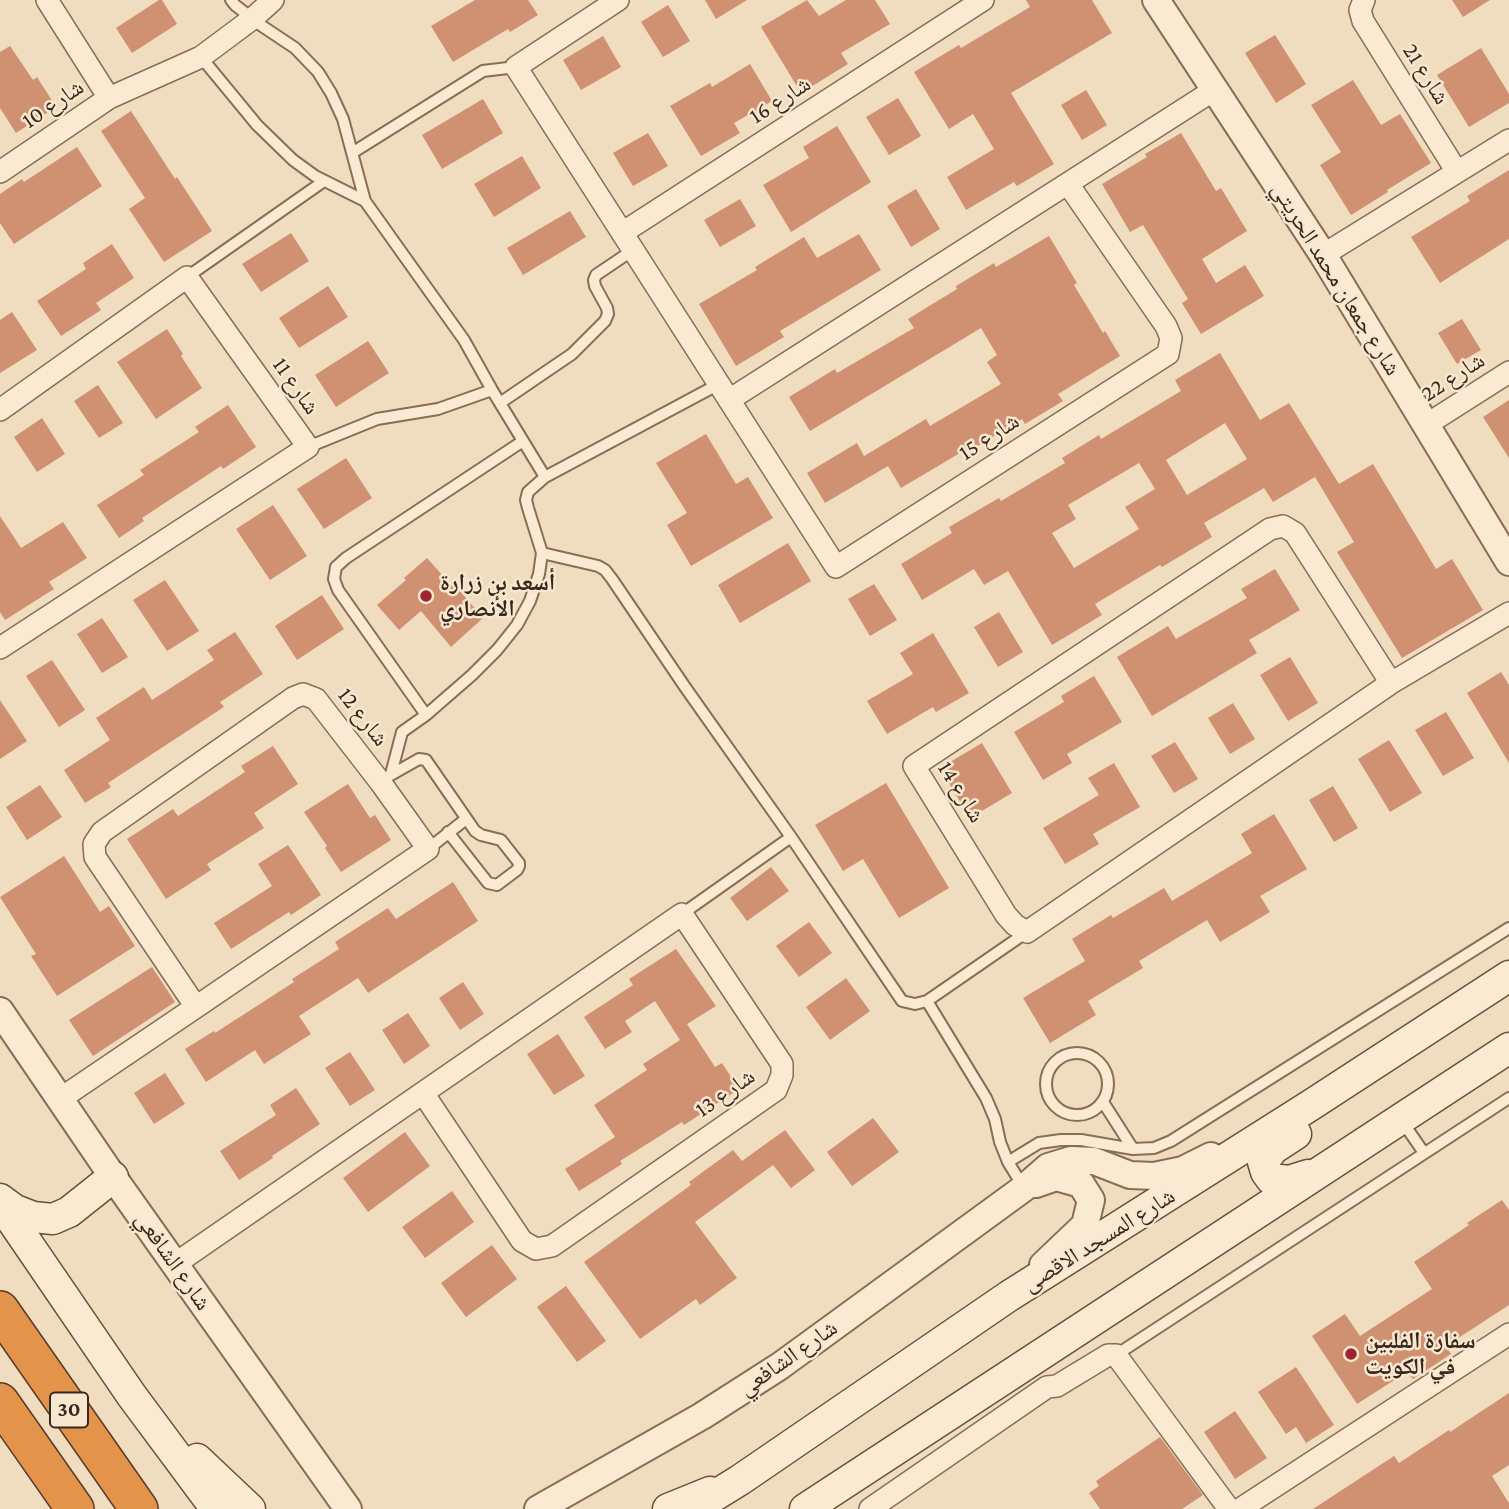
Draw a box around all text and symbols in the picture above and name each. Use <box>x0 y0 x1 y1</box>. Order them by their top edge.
street label: شارع 21 <box>1397 38 1455 110</box>
street label: شارع 16 <box>744 70 816 130</box>
street label: شارع 10 <box>17 73 89 135</box>
street label: شارع جمعان محمد الحريتي <box>1265 177 1407 381</box>
street label: شارع 22 <box>1416 346 1490 408</box>
street label: شارع 11 <box>267 352 325 420</box>
street label: شارع 15 <box>954 407 1024 467</box>
place label: أسعد بن زرارة الأنصاري <box>440 569 555 623</box>
marker: أسعد بن زرارة الأنصاري <box>418 588 434 604</box>
street label: شارع 12 <box>332 682 394 752</box>
street label: شارع 14 <box>931 756 991 828</box>
street label: شارع 13 <box>690 1063 760 1123</box>
street label: شارع المسجد الاقصى <box>1018 1182 1180 1298</box>
street label: شارع الشافعي <box>129 1206 217 1316</box>
street label: شارع الشافعي <box>733 1314 843 1402</box>
place label: سفارة الفلبين في الكويت <box>1365 1327 1475 1381</box>
marker: سفارة الفلبين في الكويت <box>1343 1346 1359 1362</box>
road number: 30 <box>50 1392 88 1428</box>

